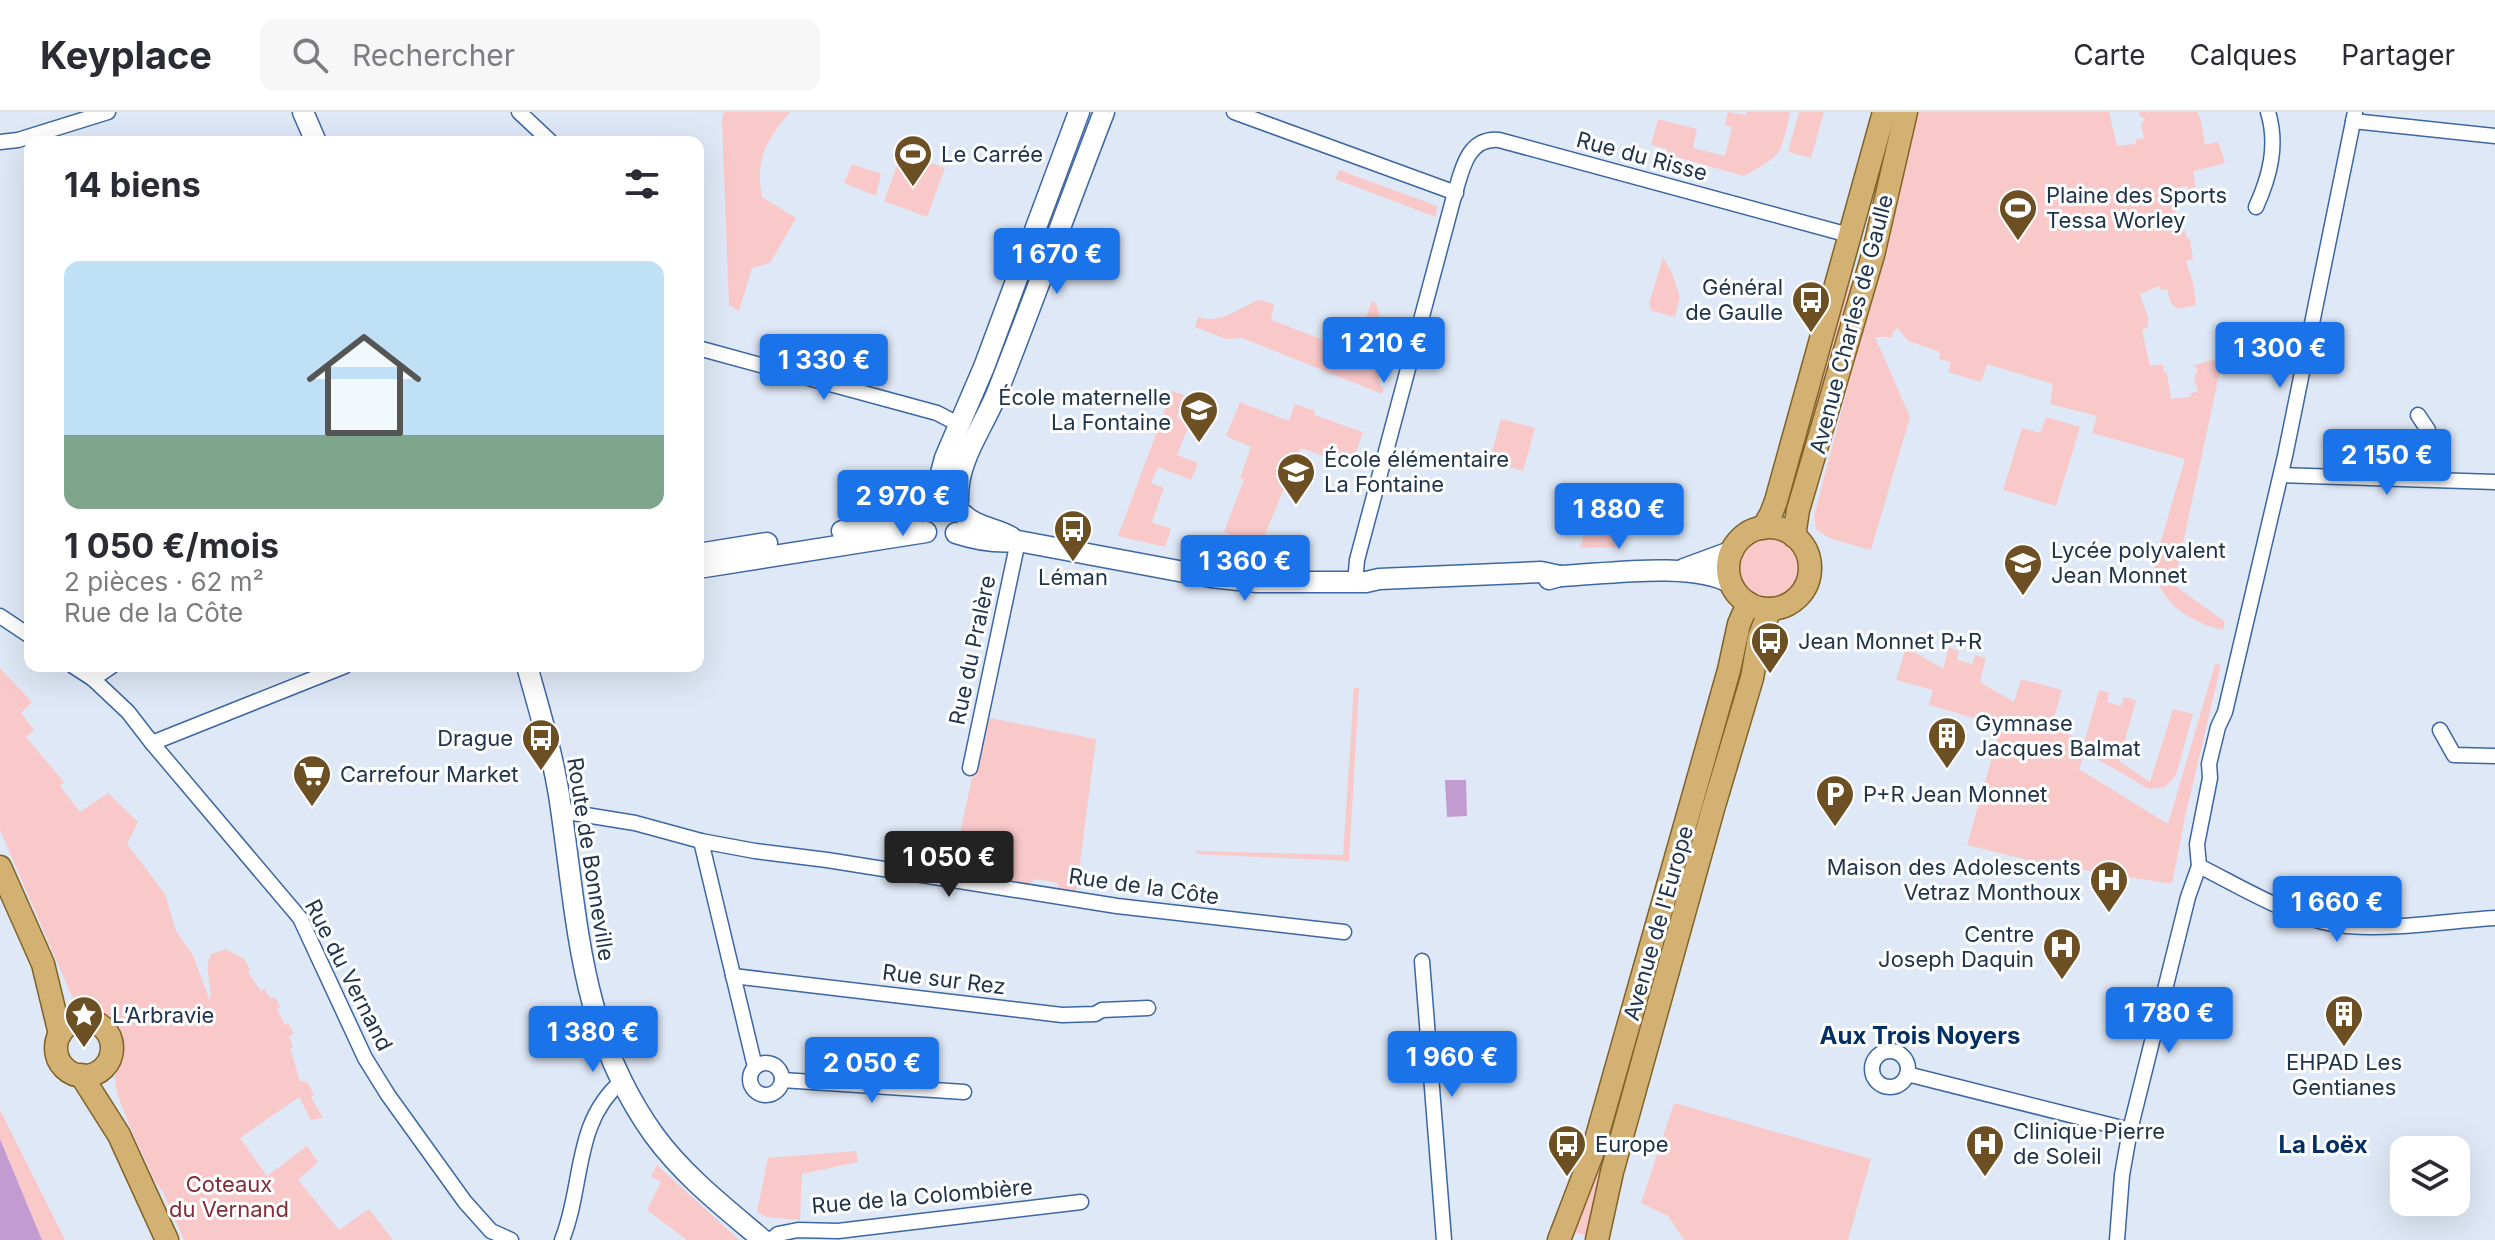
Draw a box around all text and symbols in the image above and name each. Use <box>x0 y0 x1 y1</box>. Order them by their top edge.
search box <box>260 19 820 91</box>
text: Keyplace <box>40 32 212 78</box>
icon: search <box>288 33 332 77</box>
text: Rechercher <box>352 37 515 73</box>
text: Carte <box>2073 38 2146 72</box>
text: Calques <box>2190 38 2297 72</box>
text: Partager <box>2341 38 2455 72</box>
street label: Rue du Risse <box>1574 126 1710 186</box>
sports icon: Le Carrée <box>892 133 934 188</box>
place label: Le Carrée <box>941 141 1043 167</box>
icon: filters <box>620 162 664 206</box>
text: 14 biens <box>64 164 201 205</box>
place label: Plaine des Sports Tessa Worley <box>2046 182 2227 233</box>
sports icon: Plaine des Sports Tessa Worley <box>1997 187 2039 242</box>
street label: Avenue Charles de Gaulle <box>1804 192 1898 456</box>
pin: 1 670 € <box>983 228 1131 296</box>
text: 1 670 € <box>1012 238 1102 269</box>
place label: Général de Gaulle <box>1685 274 1783 325</box>
bus stop icon: Général de Gaulle <box>1790 279 1832 334</box>
icon: home <box>292 313 436 457</box>
pin: 1 210 € <box>1310 317 1458 385</box>
pin: 1 300 € <box>2206 322 2354 390</box>
text: 1 210 € <box>1341 327 1427 358</box>
text: 1 300 € <box>2233 332 2327 363</box>
pin: 1 330 € <box>750 334 898 402</box>
text: 1 330 € <box>778 344 870 375</box>
place label: École maternelle La Fontaine <box>998 384 1171 435</box>
school or university icon: École maternelle La Fontaine <box>1178 389 1220 444</box>
pin: 2 150 € <box>2313 429 2461 497</box>
text: 2 150 € <box>2341 439 2433 470</box>
place label: École élémentaire La Fontaine <box>1324 446 1509 497</box>
school or university icon: École élémentaire La Fontaine <box>1275 451 1317 506</box>
pin: 2 970 € <box>829 470 977 538</box>
text: 2 970 € <box>855 480 951 511</box>
pin: 1 880 € <box>1545 483 1693 551</box>
text: 1 880 € <box>1573 493 1665 524</box>
bus stop icon: Léman <box>1052 508 1094 563</box>
text: 1 050 €/mois <box>64 525 279 566</box>
pin: 1 360 € <box>1171 535 1319 603</box>
place label: Lycée polyvalent Jean Monnet <box>2051 537 2226 588</box>
school or university icon: Lycée polyvalent Jean Monnet <box>2002 542 2044 597</box>
text: 1 360 € <box>1199 545 1291 576</box>
place label: Léman <box>1038 564 1108 590</box>
text: 2 pièces · 62 m² <box>64 566 264 597</box>
street label: Rue du Pralère <box>943 573 1001 727</box>
text: Rue de la Côte <box>64 597 243 628</box>
bus stop icon: Jean Monnet P+R <box>1749 620 1791 675</box>
place label: Jean Monnet P+R <box>1798 628 1982 654</box>
place label: Gymnase Jacques Balmat <box>1975 710 2140 761</box>
building icon: Gymnase Jacques Balmat <box>1926 715 1968 770</box>
bus stop icon: Drague <box>520 717 562 772</box>
place label: Drague <box>437 725 513 751</box>
supermarket icon: Carrefour Market <box>291 753 333 808</box>
street label: Route de Bonneville <box>562 755 620 963</box>
place label: Carrefour Market <box>340 761 518 787</box>
parking icon: P+R Jean Monnet <box>1814 773 1856 828</box>
place label: P+R Jean Monnet <box>1863 781 2047 807</box>
street label: Avenue de l'Europe <box>1618 823 1698 1023</box>
pin: 1 050 € <box>875 831 1023 899</box>
text: 1 050 € <box>902 841 996 872</box>
place label: Maison des Adolescents Vetraz Monthoux <box>1827 854 2081 905</box>
hospital icon: Maison des Adolescents Vetraz Monthoux <box>2088 859 2130 914</box>
street label: Rue de la Côte <box>1067 863 1221 909</box>
pin: 1 660 € <box>2263 876 2411 944</box>
text: 1 660 € <box>2291 886 2383 917</box>
street label: Rue du Vernand <box>300 895 398 1055</box>
place label: Centre Joseph Daquin <box>1878 921 2034 972</box>
hospital icon: Centre Joseph Daquin <box>2041 926 2083 981</box>
street label: Rue sur Rez <box>881 959 1007 999</box>
pin: 1 780 € <box>2095 987 2243 1055</box>
building icon: EHPAD Les Gentianes <box>2323 993 2365 1048</box>
place icon: L’Arbravie <box>63 994 105 1049</box>
text: 1 780 € <box>2124 997 2214 1028</box>
place label: L’Arbravie <box>112 1002 214 1028</box>
pin: 1 380 € <box>519 1006 667 1074</box>
text: 1 380 € <box>547 1016 639 1047</box>
district label: Aux Trois Noyers <box>1820 1021 2020 1050</box>
pin: 1 960 € <box>1378 1031 1526 1099</box>
pin: 2 050 € <box>798 1037 946 1105</box>
text: 1 960 € <box>1406 1041 1498 1072</box>
text: 2 050 € <box>823 1047 921 1078</box>
place label: EHPAD Les Gentianes <box>2286 1049 2402 1100</box>
place label: Clinique Pierre de Soleil <box>2013 1118 2165 1169</box>
bus stop icon: Europe <box>1546 1123 1588 1178</box>
hospital icon: Clinique Pierre de Soleil <box>1964 1123 2006 1178</box>
district label: La Loëx <box>2278 1130 2368 1159</box>
place label: Europe <box>1595 1131 1669 1157</box>
map controls <box>2390 1136 2470 1216</box>
button: layers <box>2390 1136 2470 1216</box>
park label: Coteaux du Vernand <box>169 1171 289 1222</box>
street label: Rue de la Colombière <box>810 1173 1034 1219</box>

